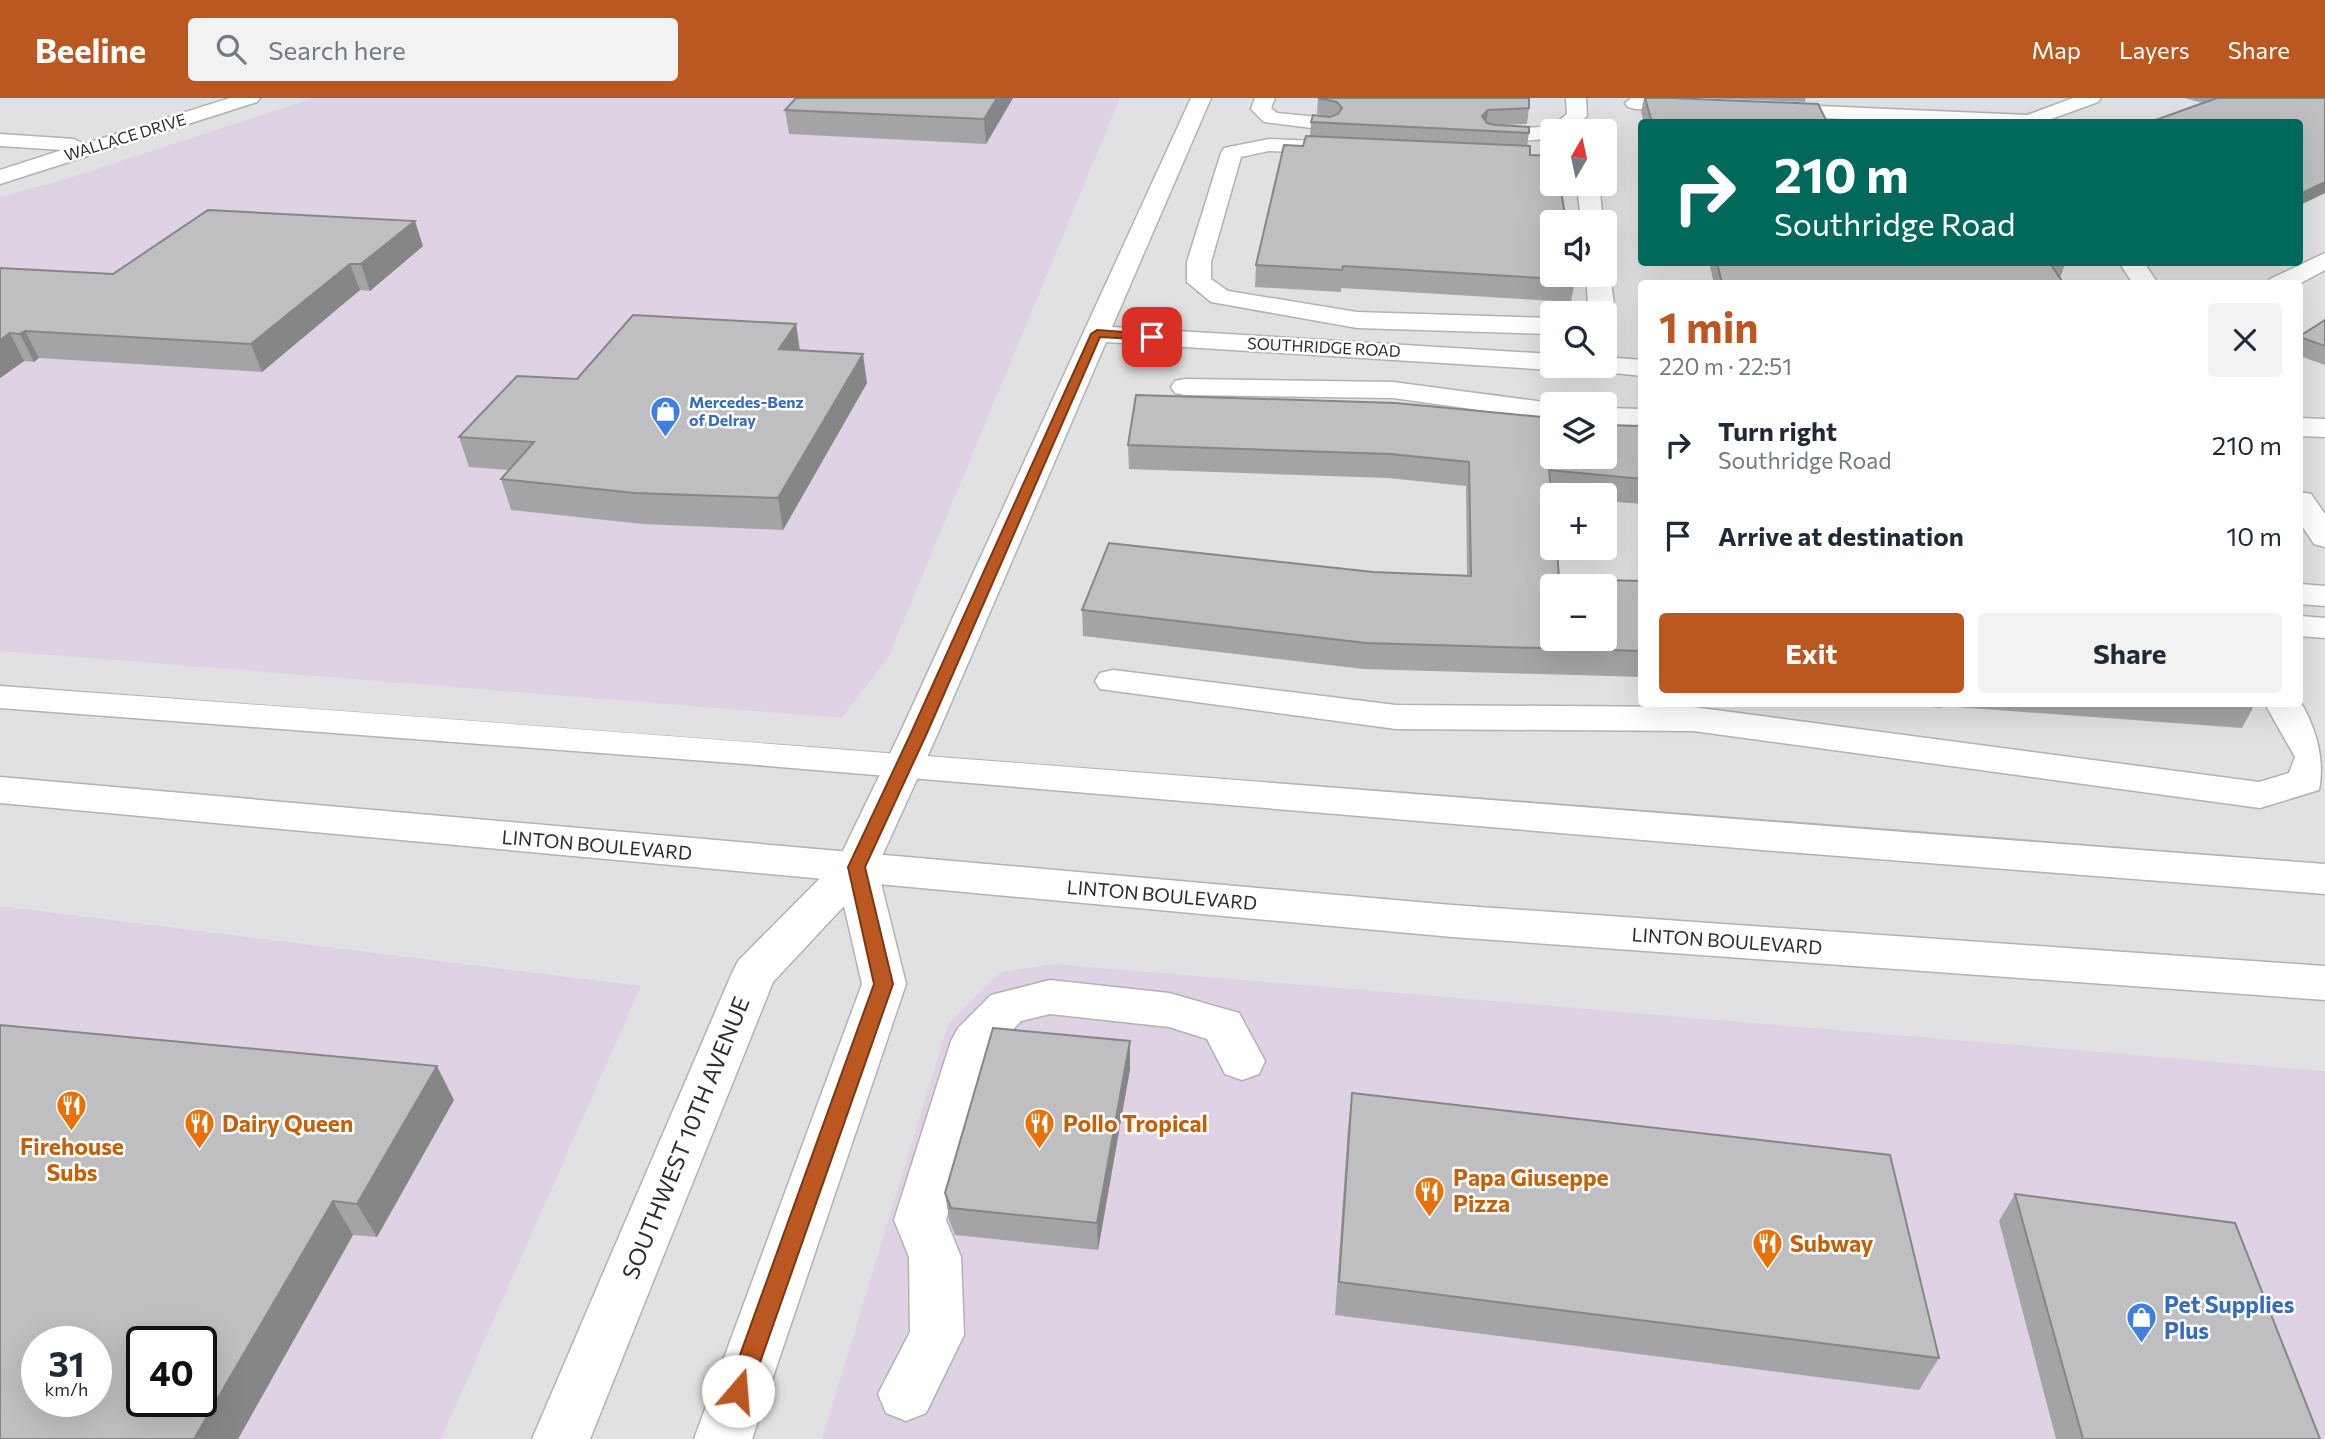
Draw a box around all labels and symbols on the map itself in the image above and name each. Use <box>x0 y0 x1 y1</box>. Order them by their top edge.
street label: WALLACE DRIVE <box>62 109 188 164</box>
north arrow <box>1540 119 1617 196</box>
pin <box>1122 307 1182 367</box>
street label: SOUTHRIDGE ROAD <box>1247 333 1401 360</box>
place label: Mercedes-Benz of Delray <box>689 392 804 429</box>
shop icon: Mercedes-Benz of Delray <box>649 394 683 438</box>
street label: LINTON BOULEVARD <box>501 825 693 864</box>
street label: LINTON BOULEVARD <box>1066 875 1258 914</box>
street label: LINTON BOULEVARD <box>1631 922 1823 959</box>
street label: SOUTHWEST 10TH AVENUE <box>615 992 755 1283</box>
restaurant icon: Firehouse Subs <box>55 1089 89 1133</box>
restaurant icon: Dairy Queen <box>182 1107 216 1151</box>
restaurant icon: Pollo Tropical <box>1023 1107 1057 1151</box>
place label: Dairy Queen <box>222 1109 353 1137</box>
place label: Pollo Tropical <box>1063 1109 1208 1137</box>
place label: Firehouse Subs <box>20 1132 124 1186</box>
place label: Papa Giuseppe Pizza <box>1453 1163 1609 1217</box>
restaurant icon: Papa Giuseppe Pizza <box>1413 1174 1447 1218</box>
restaurant icon: Subway <box>1750 1227 1784 1271</box>
place label: Subway <box>1790 1229 1874 1257</box>
place label: Pet Supplies Plus <box>2164 1290 2295 1344</box>
shop icon: Pet Supplies Plus <box>2124 1301 2158 1345</box>
speed limit sign: 40 <box>126 1326 217 1417</box>
position arrow <box>701 1354 775 1428</box>

